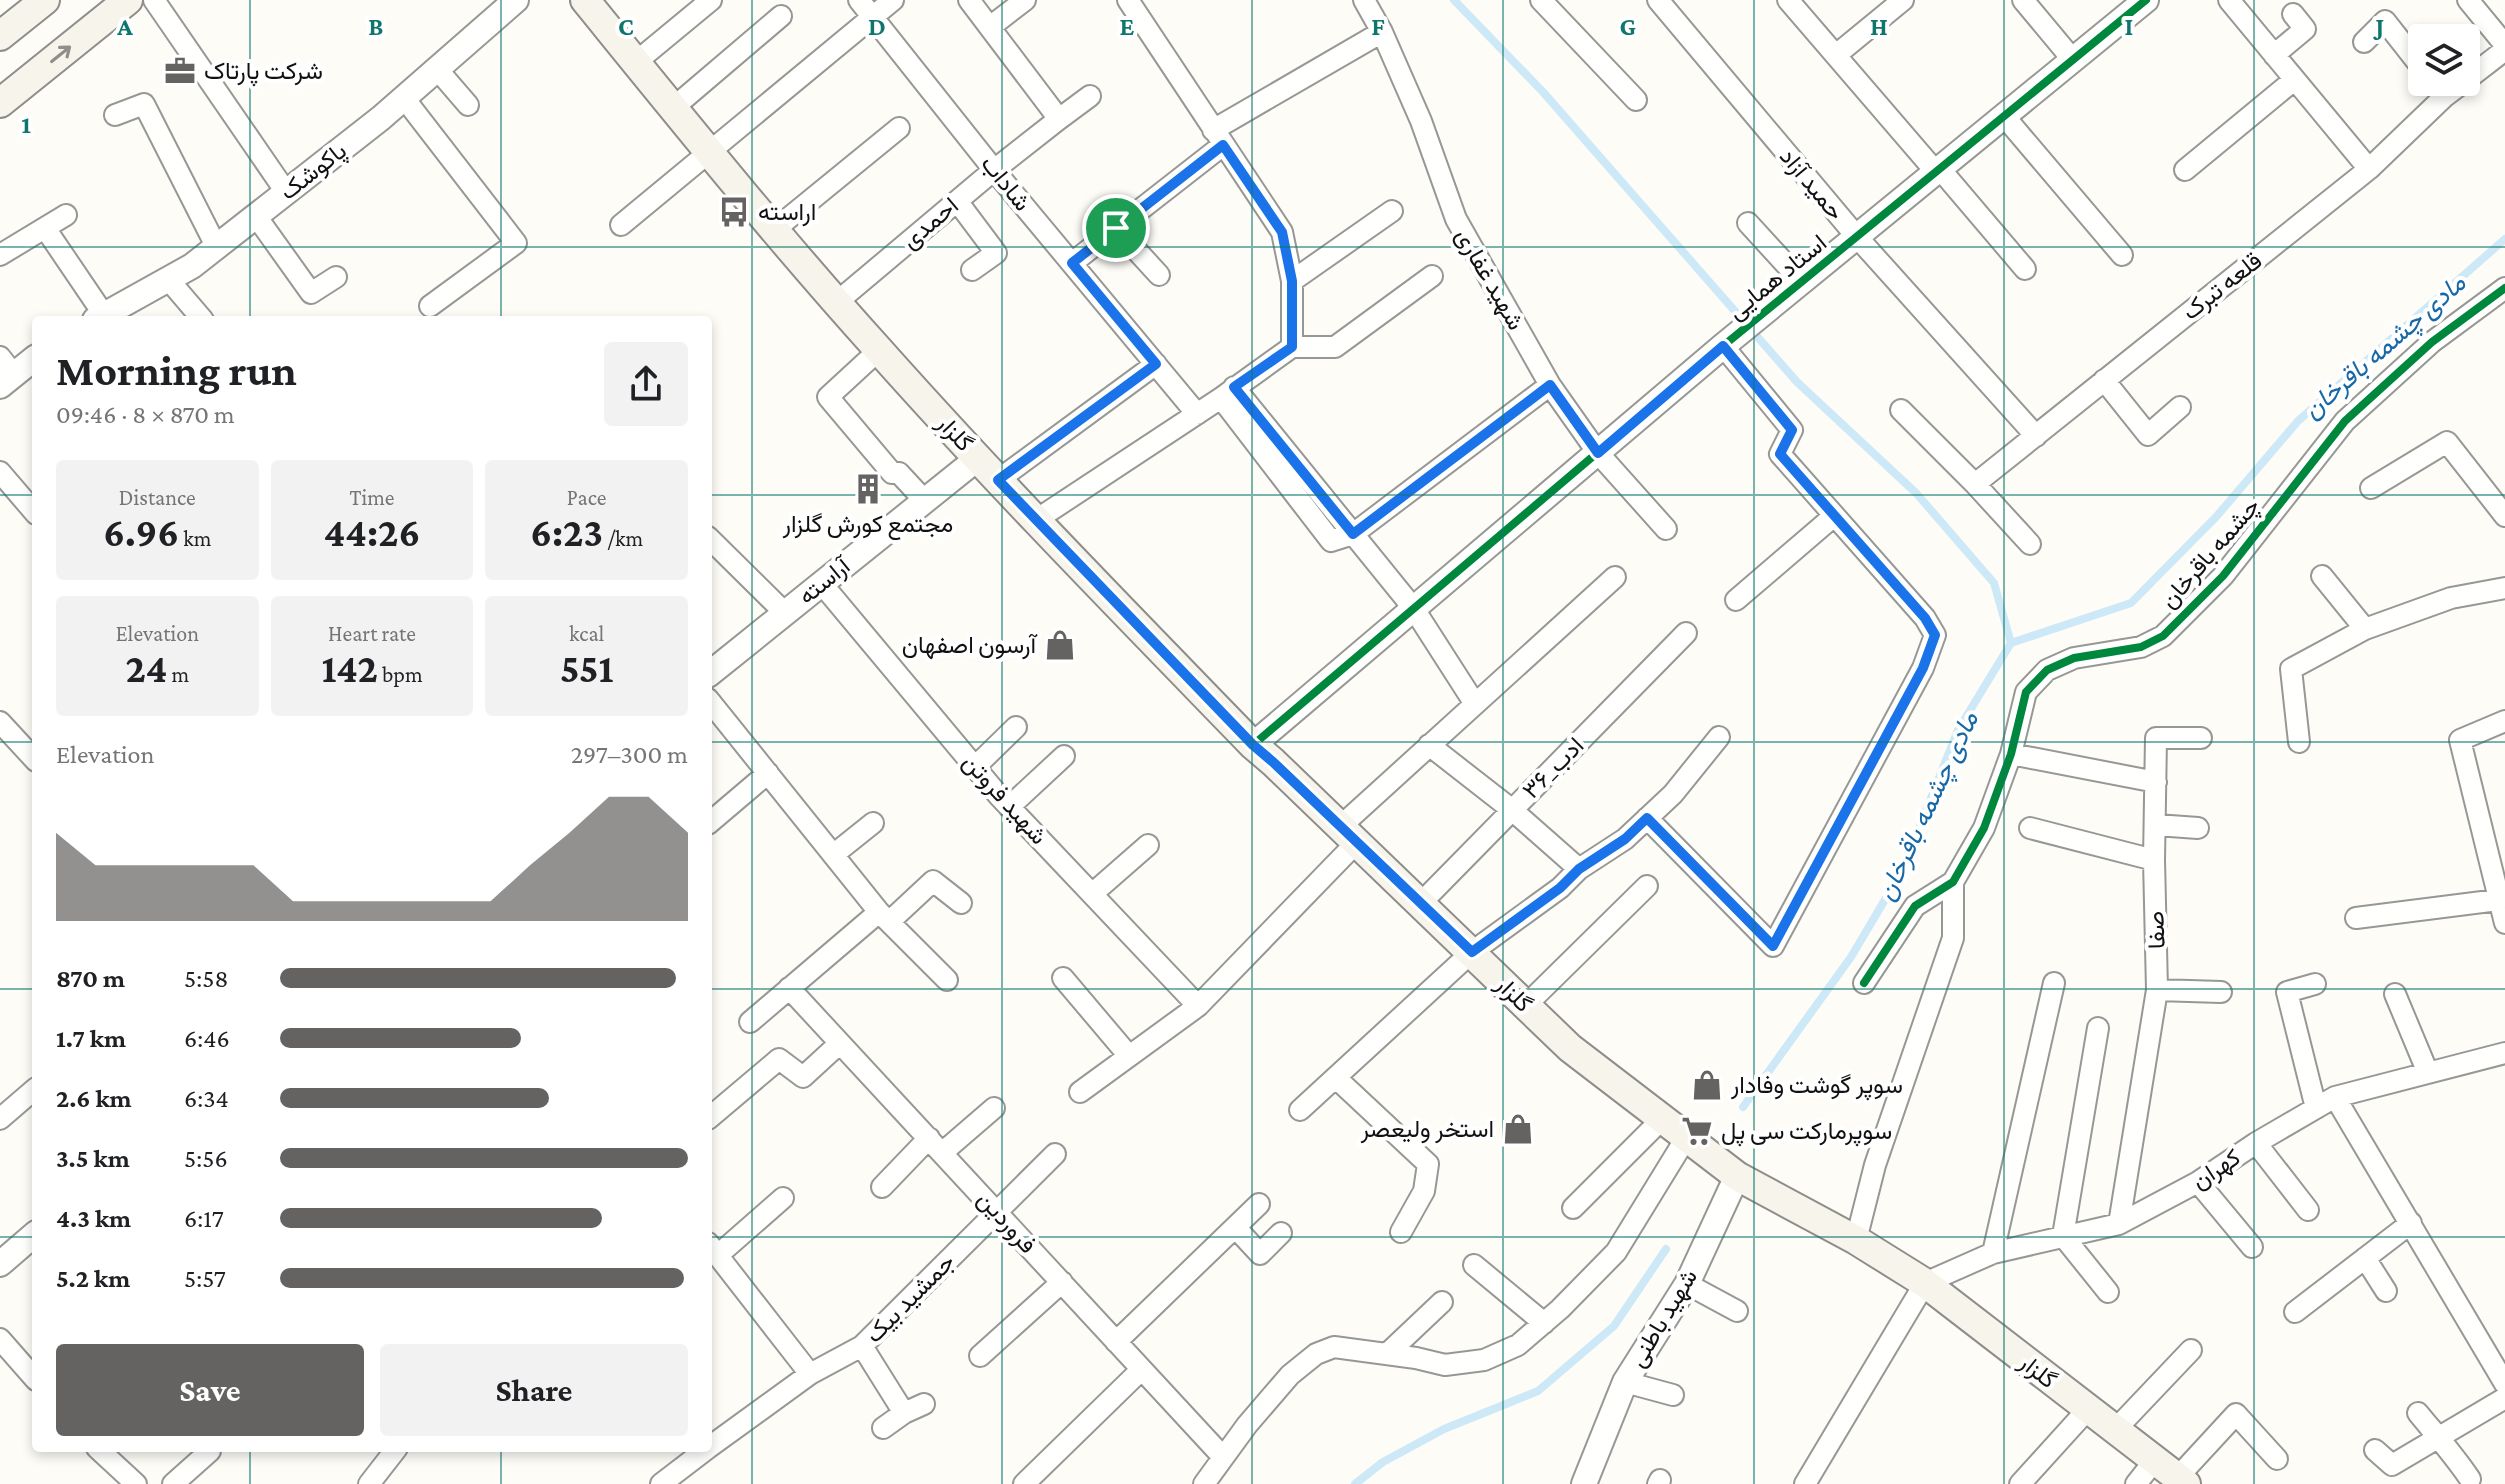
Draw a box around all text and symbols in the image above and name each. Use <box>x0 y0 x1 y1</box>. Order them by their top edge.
text: A <box>116 12 133 41</box>
text: B <box>368 12 384 41</box>
text: C <box>618 12 634 41</box>
text: D <box>868 12 886 41</box>
text: E <box>1120 12 1135 41</box>
text: F <box>1371 12 1385 41</box>
text: G <box>1620 12 1636 41</box>
text: H <box>1870 12 1888 41</box>
text: I <box>2125 12 2133 41</box>
text: J <box>2373 12 2384 41</box>
map controls <box>2408 24 2480 96</box>
button: layers <box>2408 24 2480 96</box>
one-way arrow <box>50 46 71 63</box>
office icon: شرکت پارتاک <box>163 54 197 88</box>
place label: شرکت پارتاک <box>204 57 323 87</box>
text: 1 <box>21 110 31 139</box>
street label: پاکوشک <box>274 136 353 207</box>
street label: حمید آزاد <box>1773 142 1850 226</box>
street label: شاداب <box>975 150 1037 216</box>
street label: احمدی <box>896 191 964 255</box>
pin <box>1082 194 1150 262</box>
bus stop icon: اراسته <box>717 195 751 229</box>
place label: اراسته <box>758 198 816 227</box>
icon: arrive <box>1094 206 1138 250</box>
street label: شهید غفاری <box>1449 223 1530 335</box>
street label: استاد همایی <box>1722 229 1832 325</box>
street label: قلعه تبرک <box>2177 246 2268 326</box>
water label: مادی چشمه باقرخان <box>2297 268 2473 427</box>
button: share <box>604 342 688 426</box>
text: Morning run <box>56 346 297 394</box>
text: 09:46 · 8 × 870 m <box>56 400 235 429</box>
street label: گلزار <box>930 408 979 458</box>
building icon: مجتمع کورش گلزار <box>851 472 885 506</box>
text: Distance <box>119 485 196 510</box>
text: Time <box>349 485 395 510</box>
text: Pace <box>567 485 606 510</box>
street label: چشمه باقرخان <box>2154 492 2267 615</box>
text: 6.96 <box>103 510 179 555</box>
text: 44:26 <box>324 510 420 555</box>
text: 6:23 <box>530 510 603 555</box>
place label: مجتمع کورش گلزار <box>782 510 953 541</box>
text: km <box>179 526 211 551</box>
text: /km <box>603 526 643 551</box>
street label: آراسته <box>793 550 858 611</box>
text: Elevation <box>116 621 199 646</box>
text: Heart rate <box>328 621 416 646</box>
text: kcal <box>569 621 604 646</box>
shop icon: آرسون اصفهان <box>1043 628 1077 662</box>
place label: آرسون اصفهان <box>902 631 1038 660</box>
text: 24 <box>125 646 167 691</box>
text: 142 <box>321 646 378 691</box>
text: 551 <box>560 646 613 691</box>
text: m <box>167 662 189 687</box>
text: bpm <box>378 662 423 687</box>
water label: مادی چشمه باقرخان <box>1871 707 1987 907</box>
street label: ۳۶_ادب <box>1517 732 1589 804</box>
text: Elevation <box>56 740 154 769</box>
text: 297–300 m <box>571 740 688 769</box>
street label: شهید فروتن <box>956 748 1053 851</box>
street label: صفا <box>2141 910 2170 950</box>
text: 870 m <box>56 964 125 993</box>
text: 5:58 <box>184 964 228 993</box>
street label: گلزار <box>1489 969 1538 1019</box>
text: 1.7 km <box>56 1024 126 1053</box>
text: 6:46 <box>184 1024 230 1053</box>
shop icon: سوپر گوشت وفادار <box>1690 1068 1724 1102</box>
place label: سوپر گوشت وفادار <box>1730 1071 1903 1101</box>
text: 2.6 km <box>56 1084 132 1113</box>
text: 6:34 <box>184 1084 229 1113</box>
shop icon: استخر ولیعصر <box>1501 1112 1535 1146</box>
supermarket icon: سوپرمارکت سی پل <box>1680 1114 1714 1148</box>
place label: استخر ولیعصر <box>1360 1115 1494 1144</box>
place label: سوپرمارکت سی پل <box>1721 1117 1892 1147</box>
street label: کهران <box>2187 1143 2246 1196</box>
text: 3.5 km <box>56 1144 130 1173</box>
text: 5:56 <box>184 1144 228 1173</box>
street label: فروردین <box>971 1185 1042 1260</box>
text: 4.3 km <box>56 1204 131 1233</box>
text: 6:17 <box>184 1204 224 1233</box>
street label: جمشید بیک <box>860 1248 960 1348</box>
text: 5.2 km <box>56 1264 130 1293</box>
text: 5:57 <box>184 1264 226 1293</box>
street label: شهید باطنی <box>1623 1264 1704 1373</box>
button: Save <box>56 1344 364 1436</box>
button: Share <box>380 1344 688 1436</box>
street label: گلزار <box>2012 1347 2062 1395</box>

